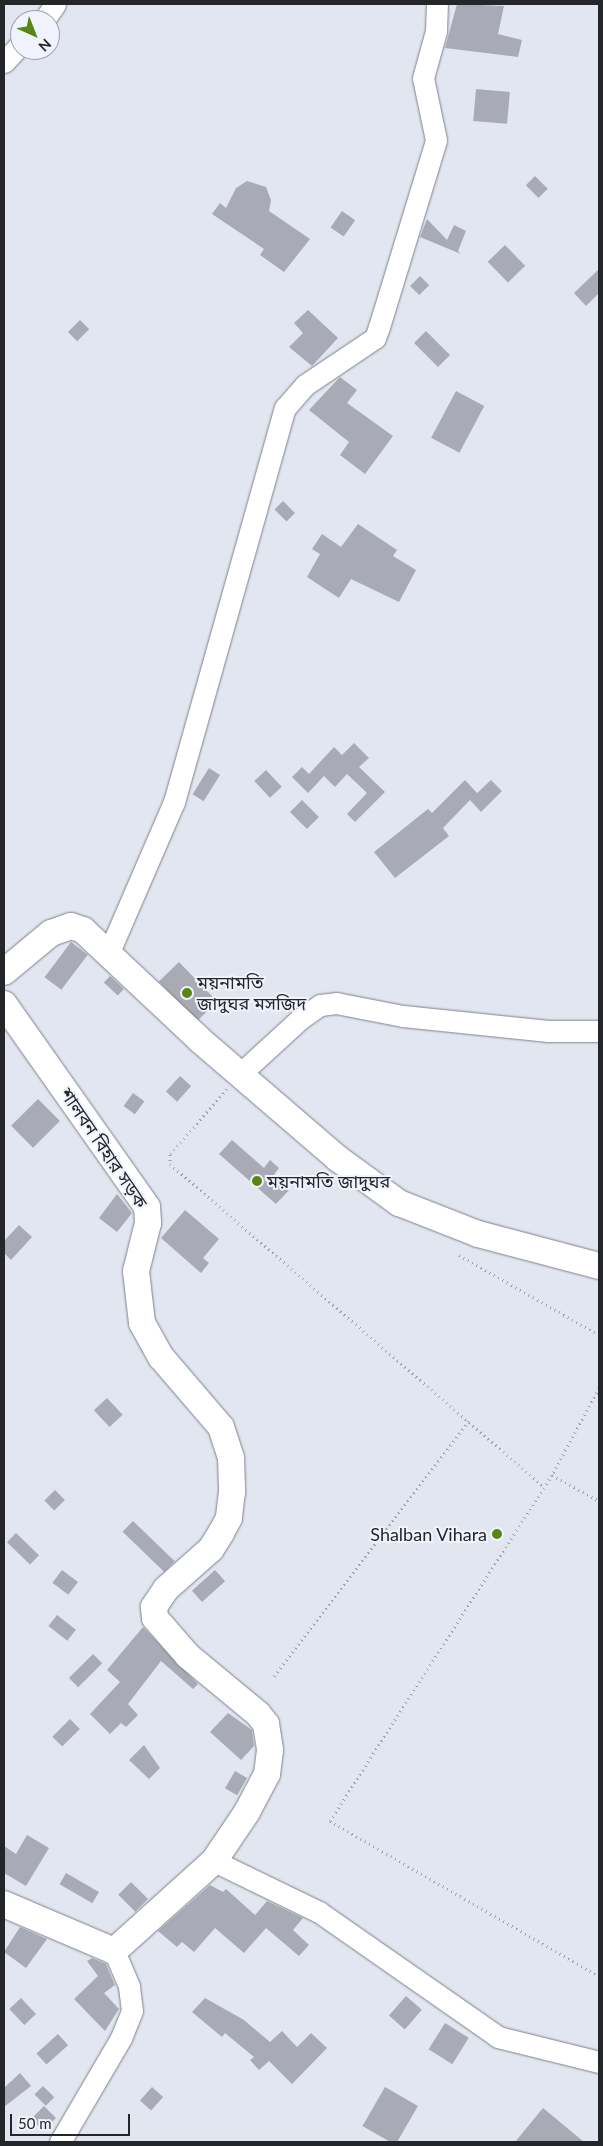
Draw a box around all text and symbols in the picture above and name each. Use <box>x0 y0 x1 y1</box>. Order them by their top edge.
north arrow <box>10 10 60 60</box>
text: N <box>35 36 55 55</box>
place label: ময়নামতি জাদুঘর মসজিদ <box>197 972 306 1014</box>
marker: ময়নামতি জাদুঘর মসজিদ <box>181 987 193 999</box>
street label: শালবন বিহার সড়ক <box>56 1084 152 1212</box>
place label: ময়নামতি জাদুঘর <box>267 1170 390 1192</box>
marker: ময়নামতি জাদুঘর <box>251 1175 263 1187</box>
place label: Shalban Vihara <box>370 1523 487 1545</box>
marker: Shalban Vihara <box>491 1528 503 1540</box>
scale bar <box>12 2104 132 2136</box>
text: 50 m <box>18 2114 52 2132</box>

